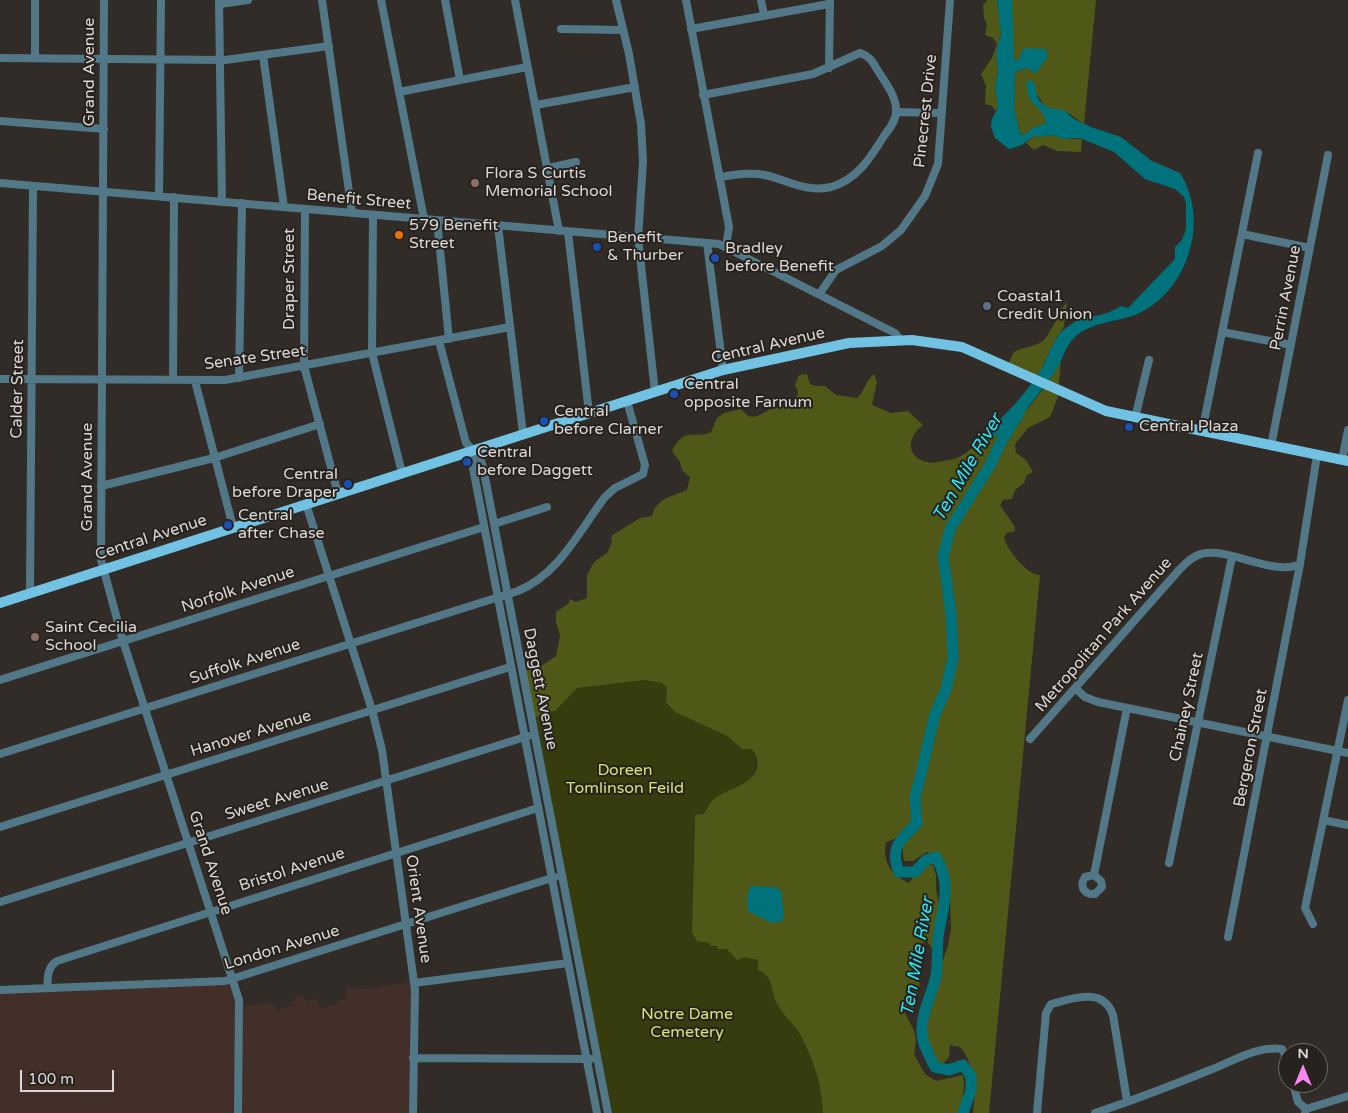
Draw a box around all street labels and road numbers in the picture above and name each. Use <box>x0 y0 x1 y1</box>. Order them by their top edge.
street label: Grand Avenue <box>80 18 100 126</box>
street label: Pinecrest Drive <box>910 53 942 169</box>
street label: Benefit Street <box>306 186 412 214</box>
street label: Draper Street <box>280 228 300 330</box>
street label: Perrin Avenue <box>1266 244 1306 352</box>
street label: Central Avenue <box>709 324 827 368</box>
street label: Calder Street <box>8 339 28 439</box>
street label: Senate Street <box>203 341 307 375</box>
street label: Grand Avenue <box>78 423 98 531</box>
street label: Central Avenue <box>93 511 209 565</box>
street label: Metropolitan Park Avenue <box>1032 554 1176 716</box>
street label: Norfolk Avenue <box>179 563 297 617</box>
street label: Daggett Avenue <box>519 626 561 752</box>
street label: Suffolk Avenue <box>187 635 303 689</box>
street label: Chainey Street <box>1166 651 1208 763</box>
street label: Bergeron Street <box>1230 687 1272 809</box>
street label: Hanover Avenue <box>188 706 314 762</box>
street label: Sweet Avenue <box>223 775 331 825</box>
street label: Grand Avenue <box>184 808 236 918</box>
street label: Bristol Avenue <box>237 844 347 896</box>
street label: Orient Avenue <box>401 854 435 964</box>
street label: London Avenue <box>222 921 342 975</box>

